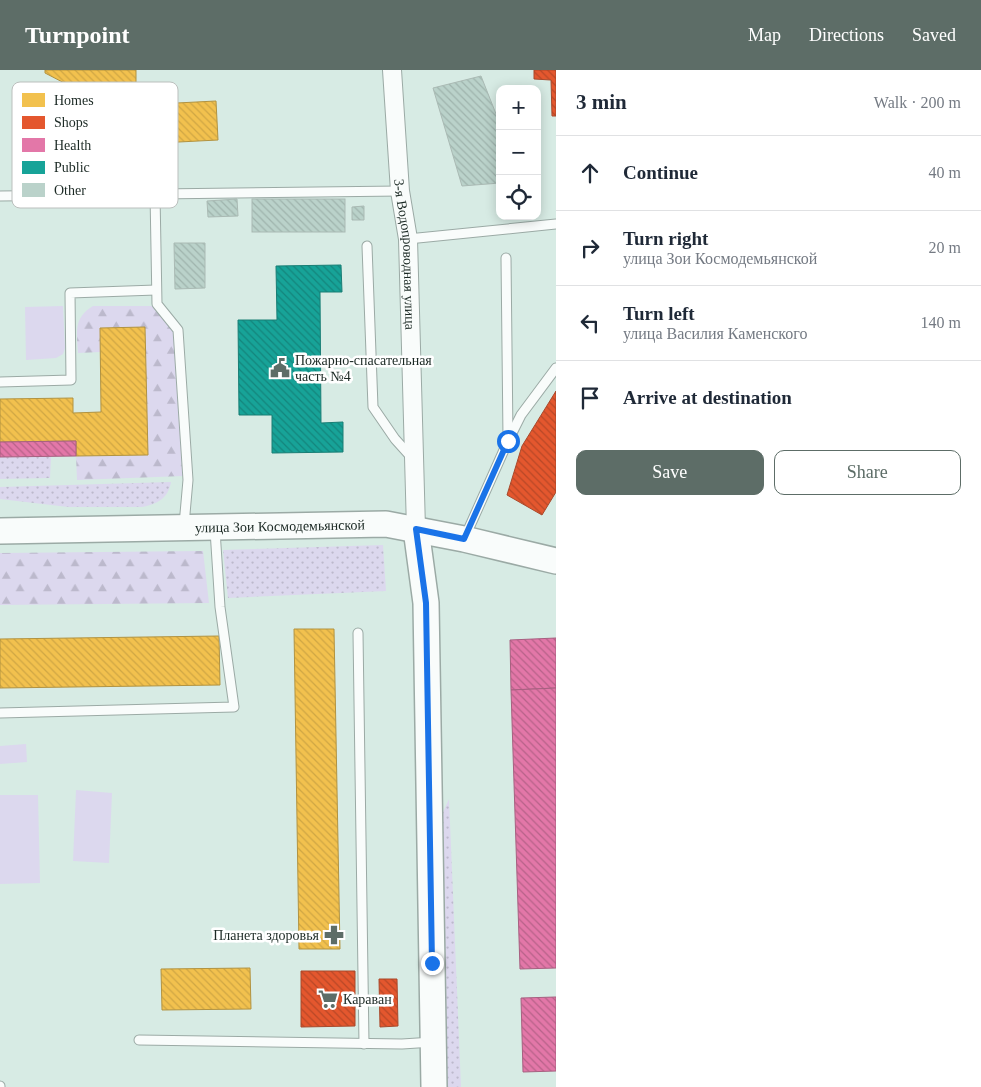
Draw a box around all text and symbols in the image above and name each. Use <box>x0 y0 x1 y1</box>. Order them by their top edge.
text: Turnpoint <box>25 22 130 48</box>
text: Map <box>748 25 781 45</box>
text: Directions <box>809 25 884 45</box>
text: Saved <box>912 25 956 45</box>
legend <box>12 82 178 208</box>
map controls <box>496 85 541 220</box>
button: + <box>496 85 541 130</box>
text: 3 min <box>576 90 627 114</box>
text: Homes <box>54 93 94 108</box>
text: Walk · 200 m <box>874 94 961 111</box>
text: Shops <box>54 115 88 130</box>
button: − <box>496 130 541 175</box>
text: Health <box>54 138 91 153</box>
icon: ahead <box>576 159 604 187</box>
text: Public <box>54 160 90 175</box>
text: Continue <box>623 162 698 183</box>
text: 40 m <box>929 164 961 181</box>
button: locate <box>496 175 541 220</box>
street label: 3-я Водопроводная улица <box>391 178 418 331</box>
text: Other <box>54 183 86 198</box>
text: Turn right <box>623 228 708 249</box>
icon: right <box>576 234 604 262</box>
text: 20 m <box>929 239 961 256</box>
text: улица Зои Космодемьянской <box>623 250 817 267</box>
text: Turn left <box>623 303 695 324</box>
icon: left <box>576 309 604 337</box>
text: 140 m <box>921 314 961 331</box>
text: улица Василия Каменского <box>623 325 807 342</box>
place label: Пожарно-спасательная часть №4 <box>295 353 432 384</box>
public building icon: Пожарно-спасательная часть №4 <box>269 357 291 379</box>
icon: arrive <box>576 384 604 412</box>
text: Arrive at destination <box>623 387 792 408</box>
route start <box>497 430 520 453</box>
button: Save <box>576 450 764 495</box>
button: Share <box>774 450 961 495</box>
street label: улица Зои Космодемьянской <box>195 517 366 535</box>
pharmacy icon: Планета здоровья <box>323 924 345 946</box>
place label: Планета здоровья <box>213 928 320 943</box>
route end <box>421 952 444 975</box>
supermarket icon: Караван <box>317 988 339 1010</box>
place label: Караван <box>343 992 392 1007</box>

